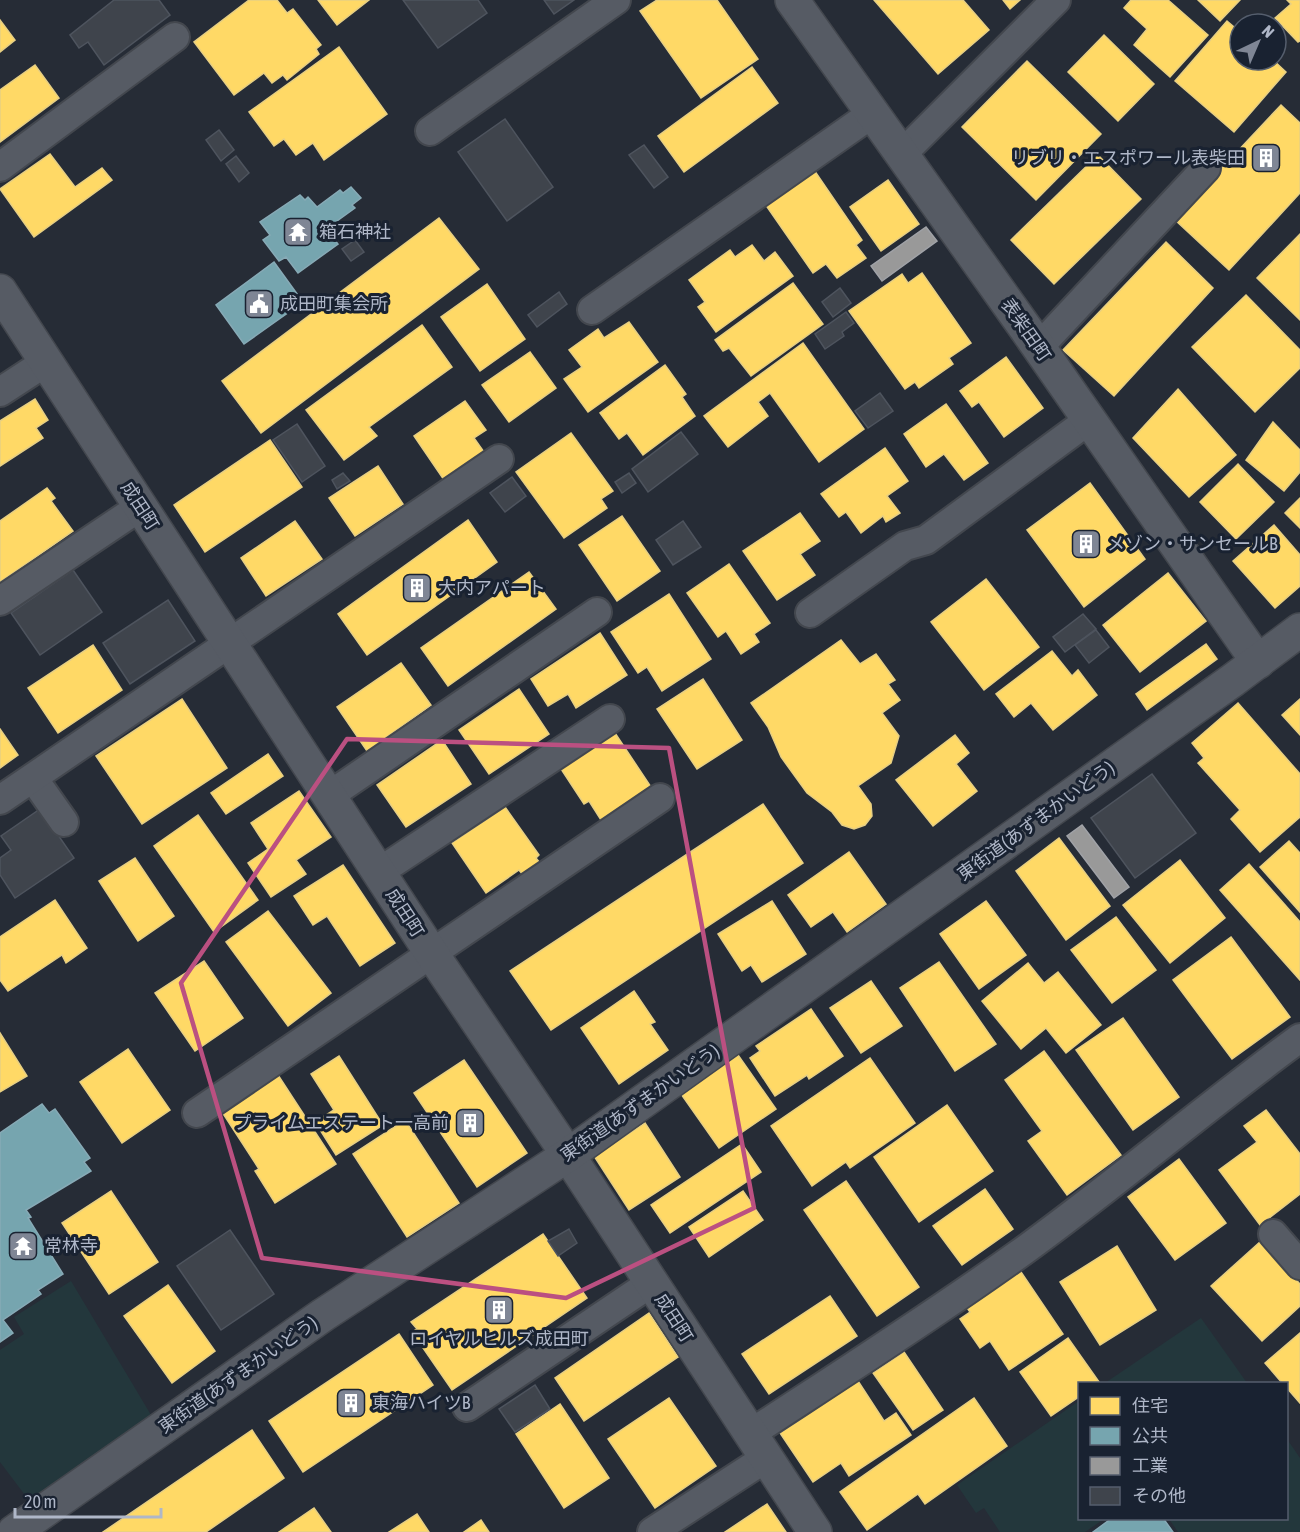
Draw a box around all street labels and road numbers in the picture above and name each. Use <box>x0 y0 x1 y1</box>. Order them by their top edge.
street label: 表柴田町 <box>997 294 1056 365</box>
street label: 成田町 <box>117 477 164 534</box>
street label: 東街道(あずまかいどう) <box>953 757 1118 885</box>
street label: 成田町 <box>382 884 429 941</box>
street label: 東街道(あずまかいどう) <box>556 1040 723 1165</box>
street label: 成田町 <box>651 1289 698 1346</box>
street label: 東街道(あずまかいどう) <box>154 1312 321 1437</box>

